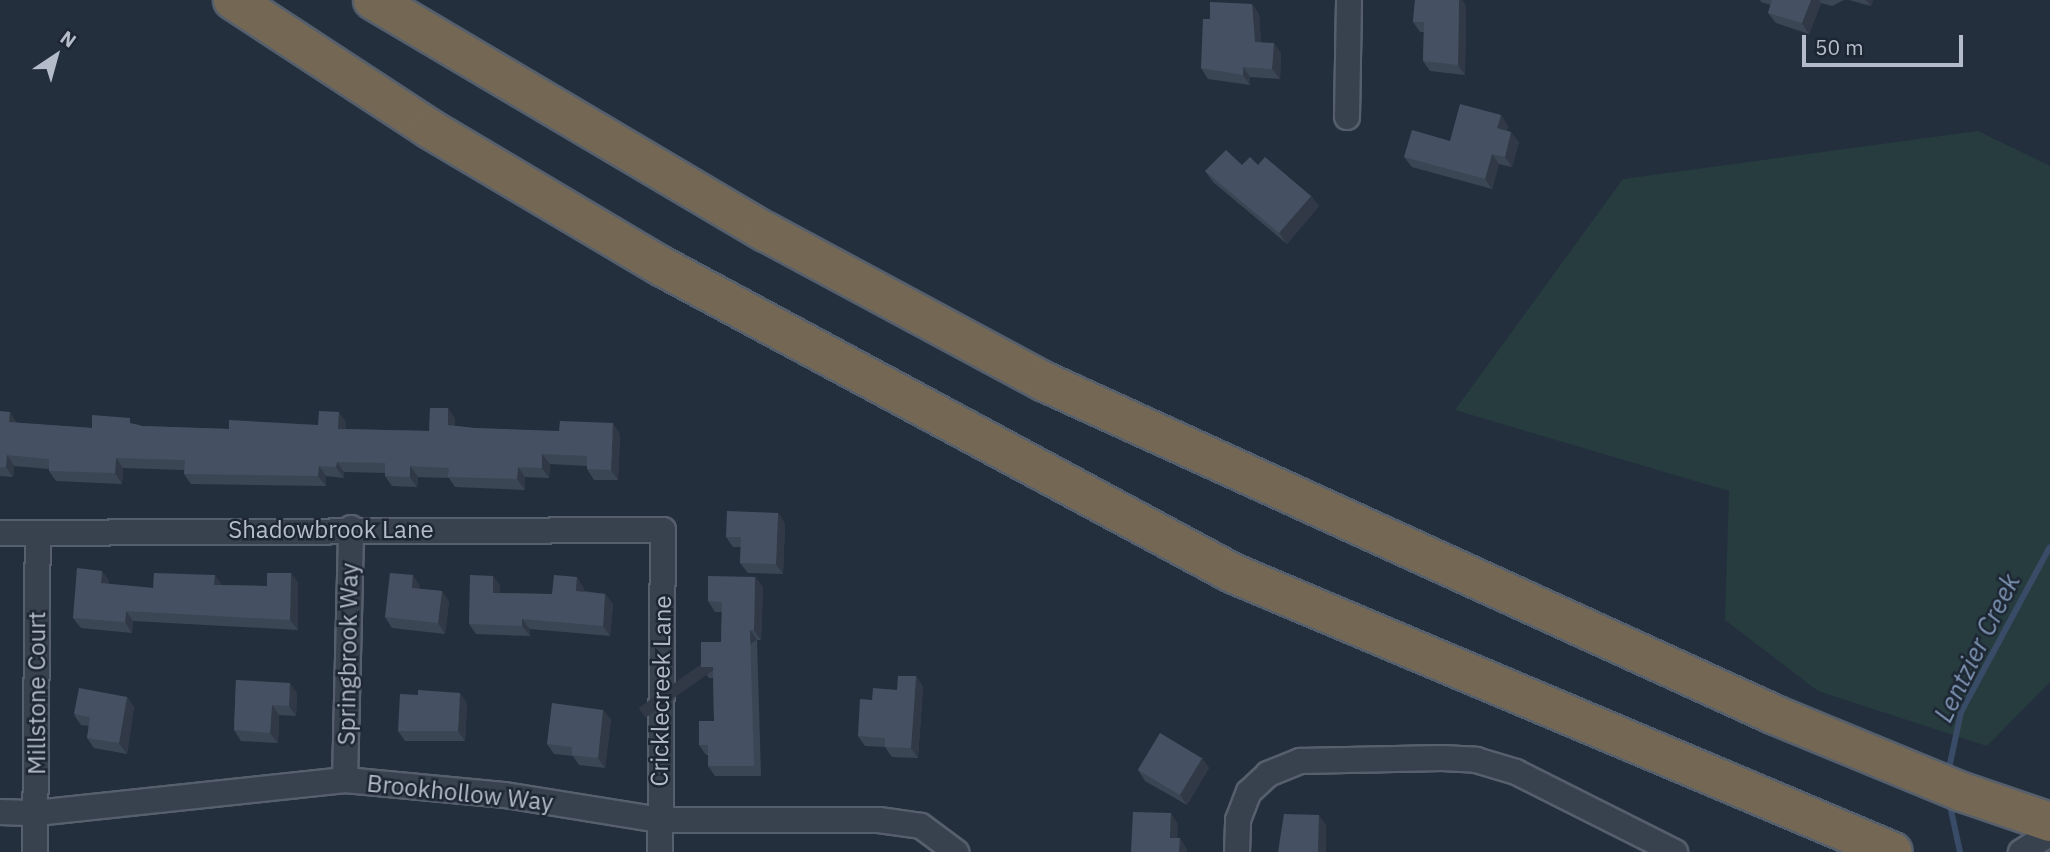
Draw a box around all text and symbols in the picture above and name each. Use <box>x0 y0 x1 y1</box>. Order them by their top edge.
north arrow <box>21 21 91 91</box>
scale bar <box>1805 21 1966 65</box>
text: N <box>56 25 81 53</box>
text: 50 m <box>1815 33 1864 61</box>
street label: Shadowbrook Lane <box>228 516 434 544</box>
street label: Springbrook Way <box>332 562 364 746</box>
water label: Lentzier Creek <box>1928 569 2026 727</box>
street label: Cricklecreek Lane <box>645 595 677 787</box>
street label: Millstone Court <box>23 611 51 775</box>
street label: Brookhollow Way <box>365 769 555 817</box>

